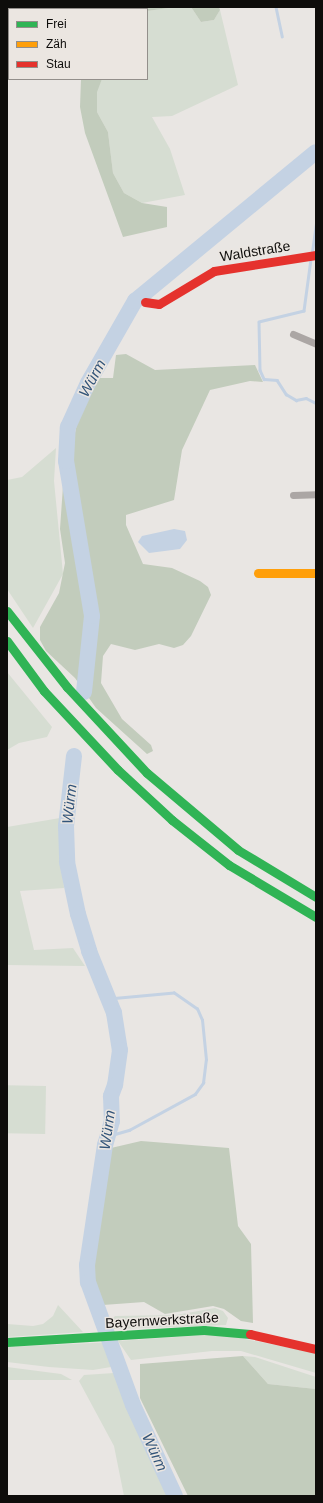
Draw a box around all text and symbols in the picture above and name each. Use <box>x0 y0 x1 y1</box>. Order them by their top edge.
legend <box>8 8 148 80</box>
text: Frei <box>46 17 67 31</box>
text: Zäh <box>46 37 67 51</box>
text: Stau <box>46 57 71 71</box>
street label: Waldstraße <box>219 237 291 265</box>
water label: Würm <box>75 356 109 400</box>
water label: Würm <box>58 783 80 825</box>
water label: Würm <box>95 1109 119 1151</box>
street label: Bayernwerkstraße <box>105 1309 219 1331</box>
water label: Würm <box>138 1430 172 1474</box>

